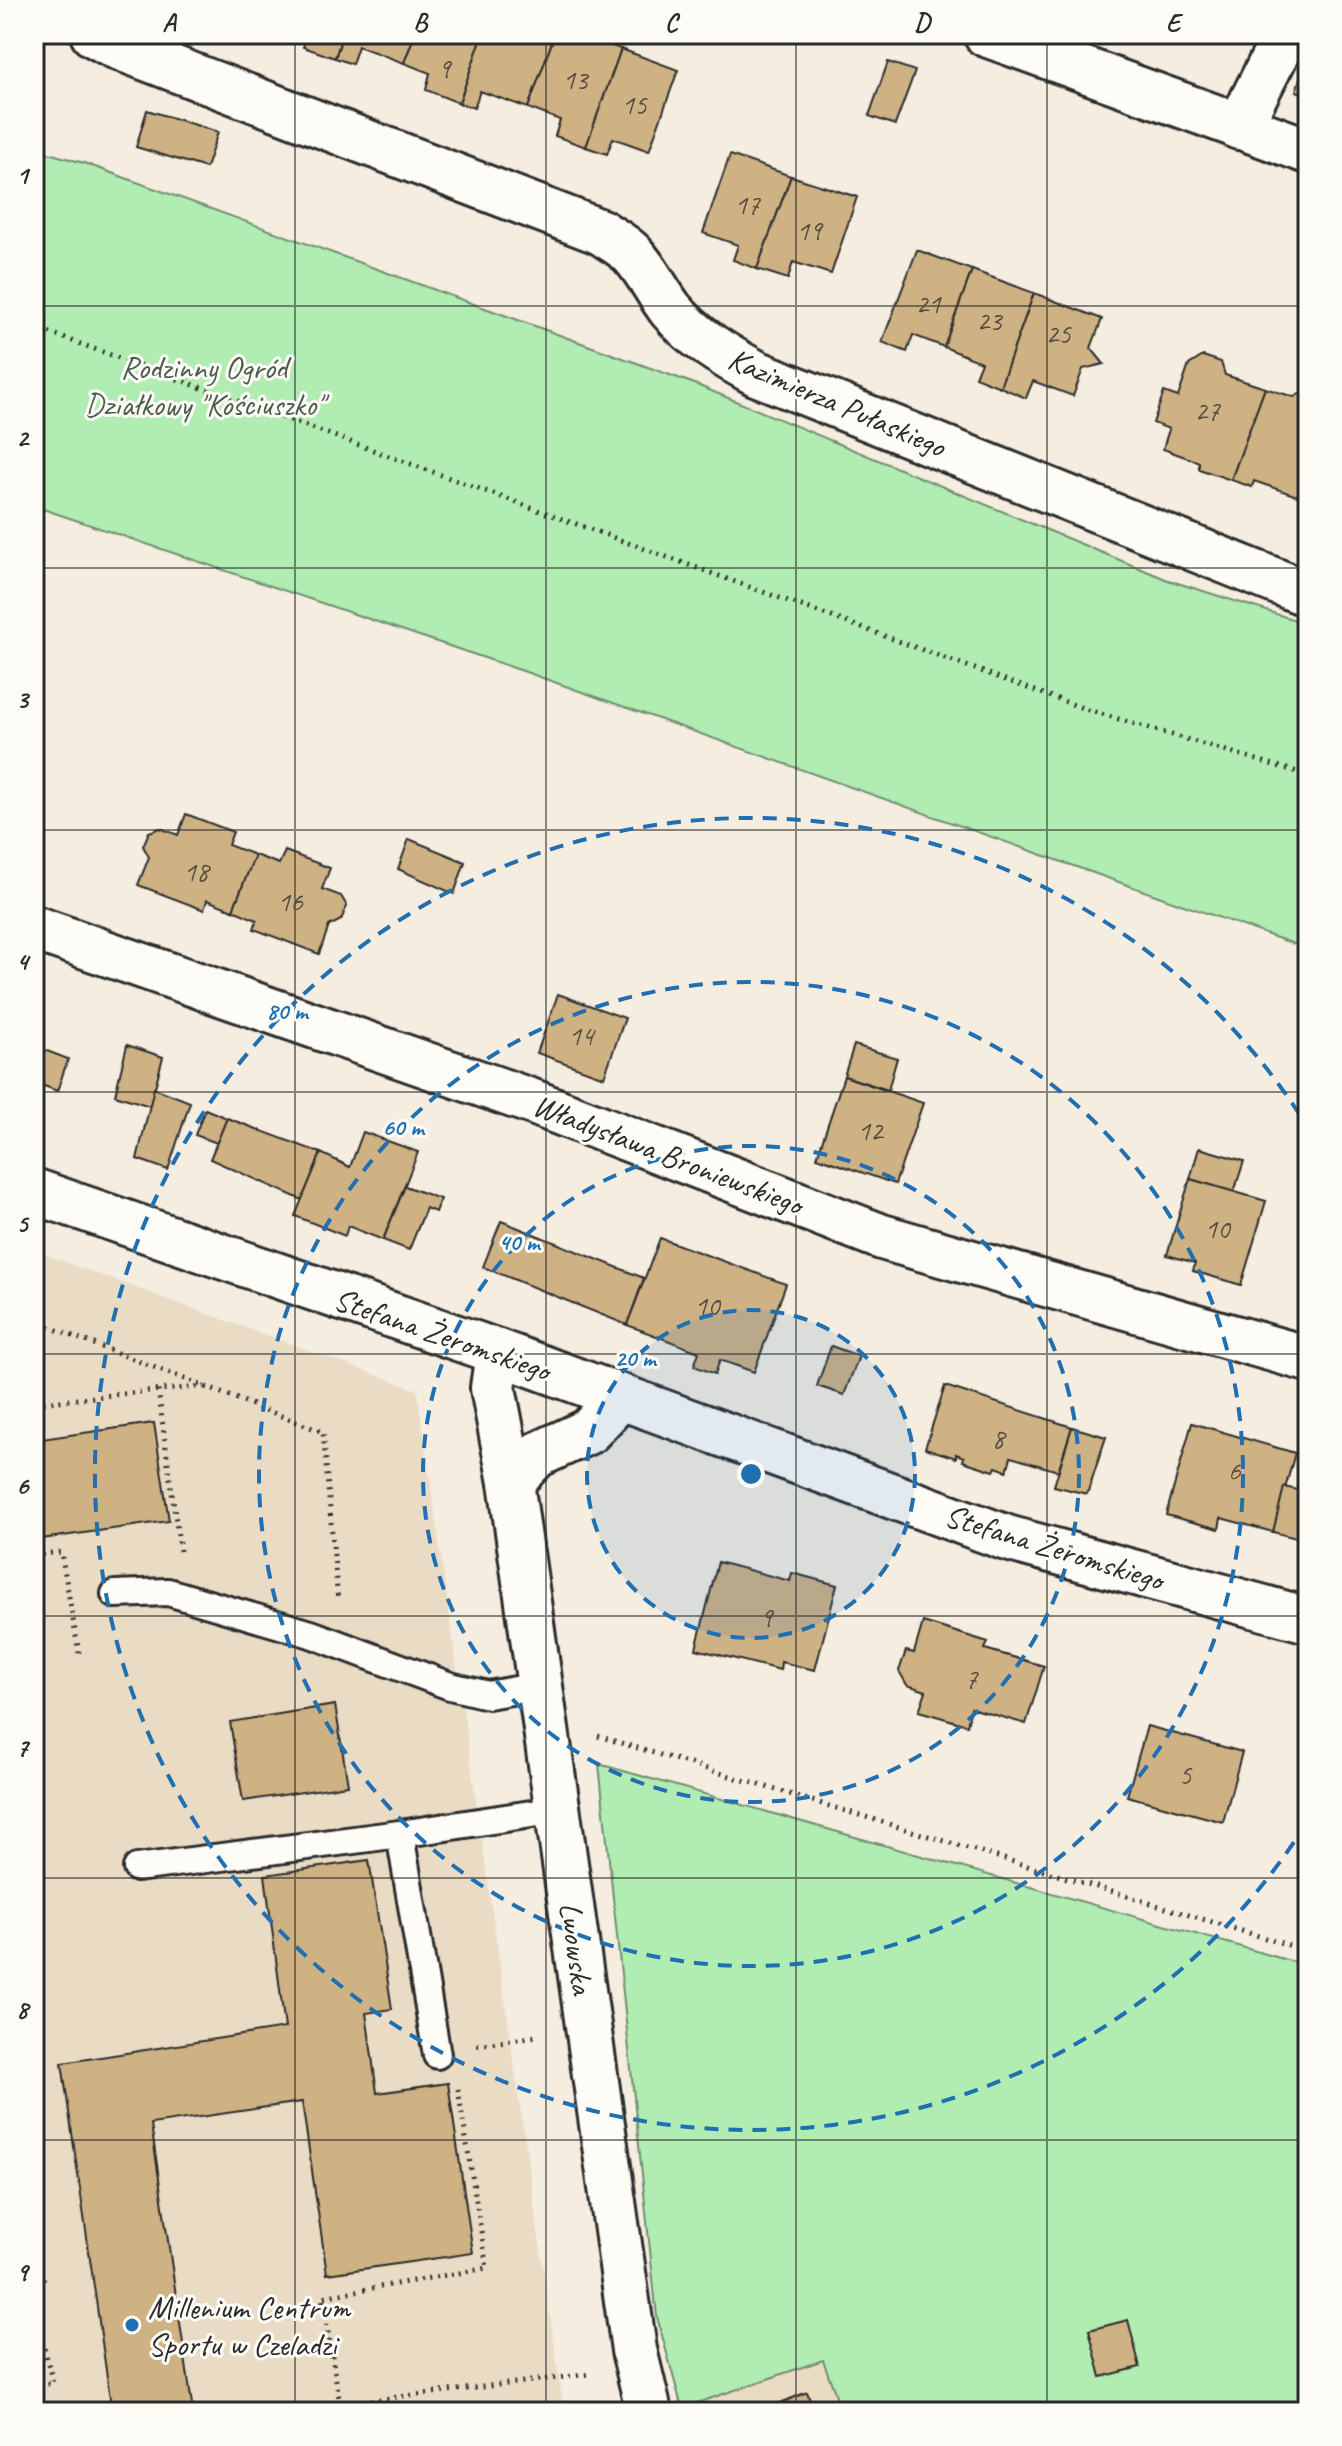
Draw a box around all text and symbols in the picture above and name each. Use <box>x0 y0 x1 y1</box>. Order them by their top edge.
text: A <box>162 6 177 39</box>
text: B <box>413 6 429 39</box>
text: C <box>665 6 681 39</box>
text: D <box>914 6 932 39</box>
text: E <box>1166 6 1184 39</box>
house number: 9 <box>438 51 453 86</box>
house number: 13 <box>562 62 590 97</box>
house number: 15 <box>621 87 648 122</box>
text: 1 <box>16 159 31 192</box>
house number: 17 <box>734 187 761 222</box>
house number: 19 <box>796 213 824 248</box>
house number: 21 <box>915 286 942 321</box>
house number: 23 <box>976 303 1004 338</box>
house number: 25 <box>1045 316 1072 351</box>
street label: Kazimierza Pułaskiego <box>722 338 953 467</box>
park label: Rodzinny Ogród Działkowy "Kościuszko" <box>84 347 330 425</box>
house number: 27 <box>1194 393 1221 428</box>
text: 2 <box>16 421 30 454</box>
text: 3 <box>16 683 30 716</box>
house number: 18 <box>183 854 211 889</box>
house number: 16 <box>277 884 304 919</box>
text: 4 <box>16 945 31 978</box>
text: 80 m <box>266 996 310 1026</box>
house number: 14 <box>568 1018 596 1053</box>
street label: Władysława Broniewskiego <box>527 1084 812 1226</box>
text: 60 m <box>382 1112 426 1142</box>
house number: 12 <box>857 1113 885 1148</box>
text: 5 <box>16 1207 30 1240</box>
house number: 10 <box>1204 1211 1232 1246</box>
text: 40 m <box>498 1227 542 1257</box>
street label: Stefana Żeromskiego <box>328 1278 559 1392</box>
house number: 10 <box>694 1288 722 1323</box>
text: 20 m <box>614 1343 658 1373</box>
house number: 8 <box>992 1421 1007 1456</box>
house number: 6 <box>1228 1453 1242 1488</box>
centre of rings <box>737 1460 765 1488</box>
text: 6 <box>16 1469 30 1502</box>
street label: Stefana Żeromskiego <box>940 1495 1171 1601</box>
house number: 9 <box>760 1600 775 1635</box>
house number: 7 <box>965 1661 979 1696</box>
text: 7 <box>16 1731 30 1764</box>
house number: 5 <box>1179 1757 1193 1792</box>
street label: Lwowska <box>550 1900 604 1999</box>
text: 8 <box>16 1993 31 2026</box>
text: 9 <box>16 2255 30 2288</box>
place label: Millenium Centrum Sportu w Czeladzi <box>148 2287 352 2365</box>
marker: Millenium Centrum Sportu w Czeladzi <box>123 2316 141 2334</box>

